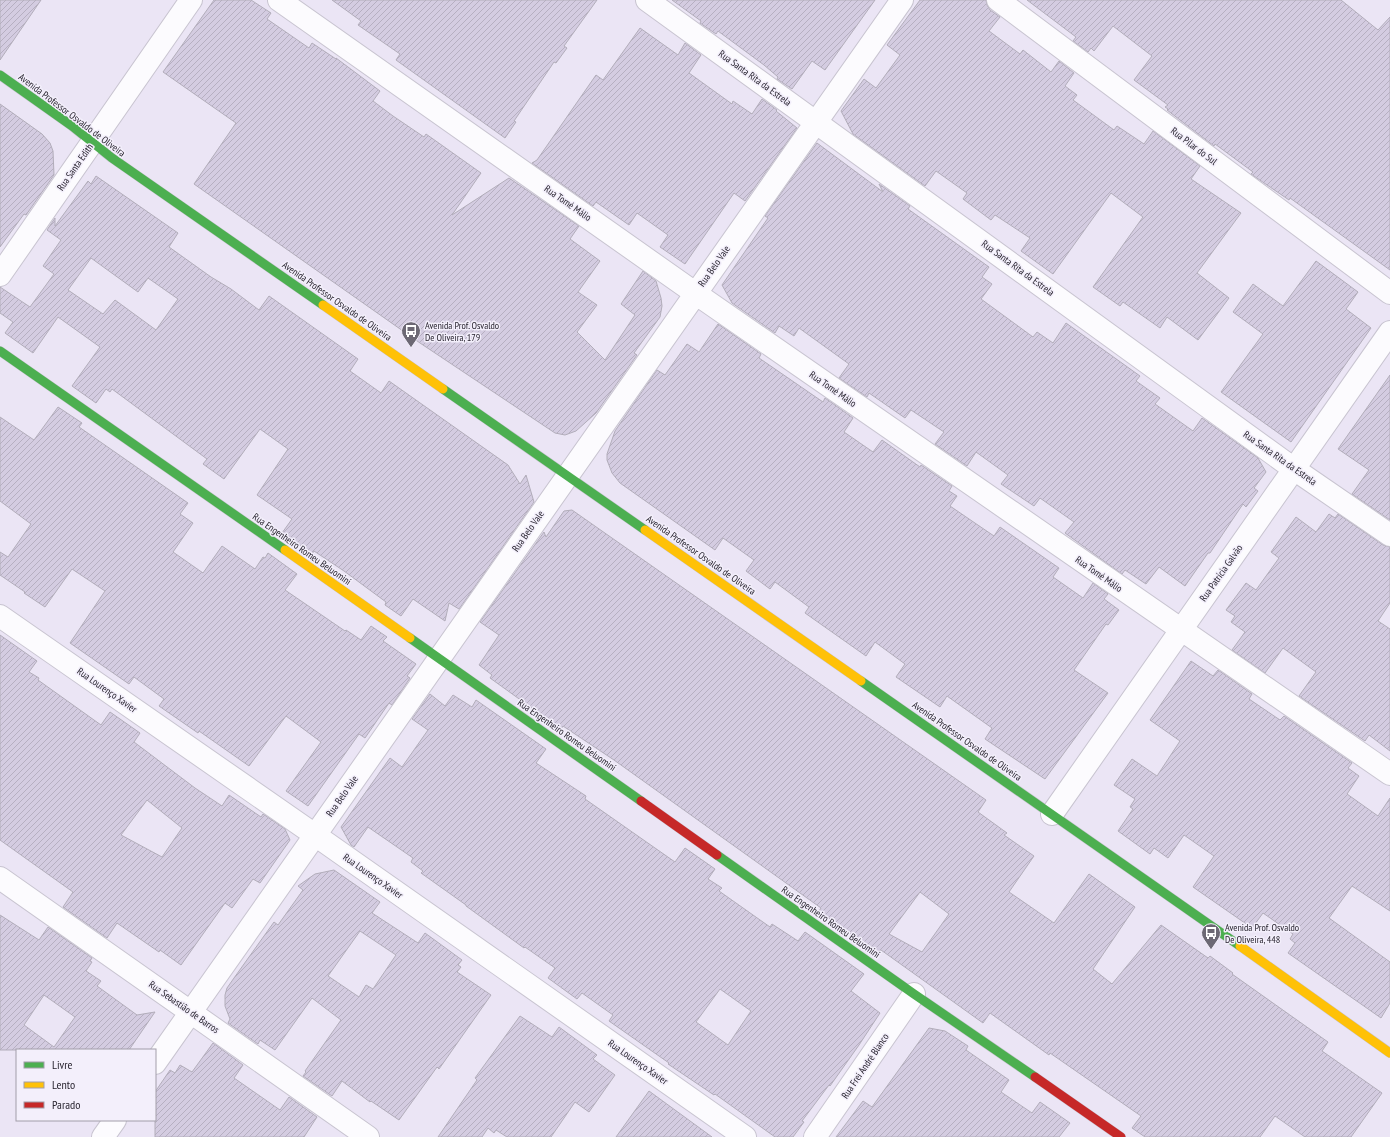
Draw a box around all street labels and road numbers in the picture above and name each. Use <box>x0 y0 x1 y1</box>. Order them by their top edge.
street label: Rua Santa Rita da Estrela <box>716 47 794 109</box>
street label: Avenida Professor Osvaldo de Oliveira <box>16 71 128 159</box>
street label: Rua Pilar do Sul <box>1168 124 1220 168</box>
street label: Rua Santa Edith <box>54 141 96 193</box>
street label: Rua Tomé Málio <box>542 182 594 224</box>
street label: Rua Santa Rita da Estrela <box>979 237 1057 299</box>
street label: Rua Belo Vale <box>695 243 733 289</box>
street label: Avenida Professor Osvaldo de Oliveira <box>280 258 394 344</box>
street label: Rua Tomé Málio <box>807 368 859 410</box>
street label: Rua Santa Rita da Estrela <box>1241 428 1319 488</box>
street label: Rua Belo Vale <box>509 508 547 554</box>
street label: Rua Engenheiro Romeu Beluomini <box>250 510 354 588</box>
street label: Avenida Professor Osvaldo de Oliveira <box>644 512 758 598</box>
street label: Rua Patrícia Galvão <box>1197 542 1245 604</box>
street label: Rua Tomé Málio <box>1073 553 1125 595</box>
street label: Rua Lourenço Xavier <box>75 665 140 716</box>
street label: Rua Engenheiro Romeu Beluomini <box>515 696 619 774</box>
street label: Avenida Professor Osvaldo de Oliveira <box>910 698 1024 784</box>
street label: Rua Belo Vale <box>323 773 361 819</box>
street label: Rua Lourenço Xavier <box>341 851 406 902</box>
street label: Rua Engenheiro Romeu Beluomini <box>779 883 883 961</box>
street label: Rua Sebastião de Barros <box>146 978 222 1037</box>
street label: Rua Frei André Blanco <box>838 1031 892 1101</box>
street label: Rua Lourenço Xavier <box>606 1037 671 1088</box>

